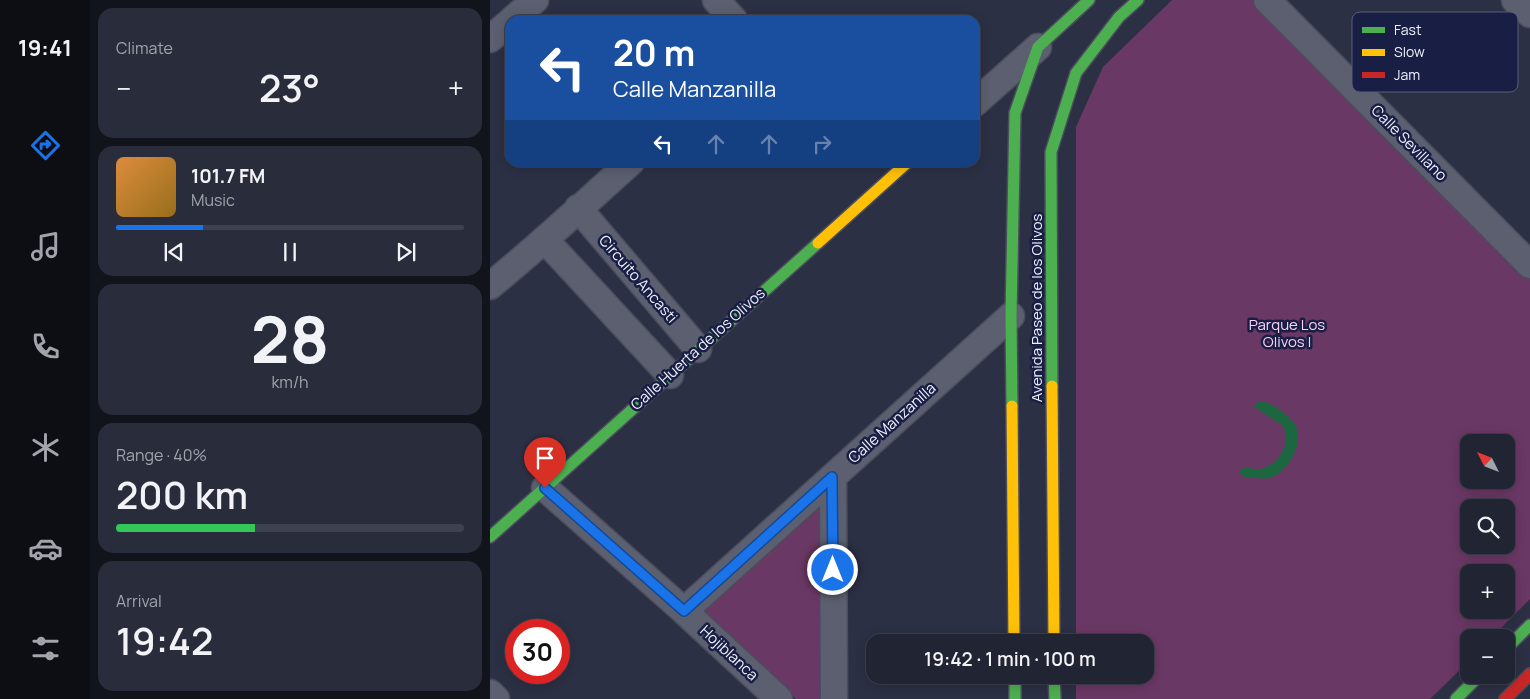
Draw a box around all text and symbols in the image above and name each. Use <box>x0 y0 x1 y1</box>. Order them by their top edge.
legend <box>1352 12 1518 92</box>
text: Fast <box>1394 20 1422 39</box>
text: 20 m <box>613 29 695 77</box>
text: 19:41 <box>18 33 72 63</box>
icon: left <box>530 35 595 100</box>
text: Climate <box>116 37 173 59</box>
text: Slow <box>1394 42 1425 61</box>
text: 23° <box>259 61 320 113</box>
text: Jam <box>1394 65 1420 84</box>
text: − <box>116 69 131 107</box>
text: + <box>448 69 464 107</box>
text: Calle Manzanilla <box>613 74 776 104</box>
street label: Calle Sevillano <box>1367 100 1452 185</box>
icon: directions <box>28 128 63 163</box>
icon: left <box>649 130 677 158</box>
icon: ahead <box>702 130 730 158</box>
icon: ahead <box>755 130 783 158</box>
icon: right <box>808 130 836 158</box>
text: 101.7 FM <box>191 163 265 189</box>
text: Music <box>191 189 235 211</box>
street label: Avenida Paseo de los Olivos <box>1026 214 1047 402</box>
icon: music <box>28 229 63 264</box>
street label: Circuito Ancasti <box>594 230 682 327</box>
icon: previous <box>160 238 188 266</box>
icon: pause <box>276 238 304 266</box>
icon: next <box>392 238 420 266</box>
street label: Calle Huerta de los Olivos <box>626 282 770 415</box>
text: 28 <box>251 294 329 383</box>
park label: Parque Los Olivos I <box>1249 314 1325 352</box>
icon: phone <box>28 329 63 364</box>
text: km/h <box>271 371 309 393</box>
street label: Calle Manzanilla <box>843 378 940 468</box>
icon: climate <box>28 430 63 465</box>
north arrow <box>1460 434 1515 489</box>
map controls <box>1460 434 1515 684</box>
pin <box>524 437 566 488</box>
text: Range · 40% <box>116 444 207 466</box>
icon: arrive <box>531 444 559 472</box>
text: 200 km <box>116 468 248 520</box>
button: search <box>1460 499 1515 554</box>
icon: car <box>28 531 63 566</box>
position arrow <box>806 543 858 595</box>
button: + <box>1460 564 1515 619</box>
text: Arrival <box>116 590 162 612</box>
text: 19:42 <box>116 614 213 666</box>
speed limit sign: 30 <box>505 619 570 684</box>
street label: Hojiblanca <box>696 620 763 685</box>
button: − <box>1460 629 1515 684</box>
icon: filters <box>28 631 63 666</box>
text: 19:42 · 1 min · 100 m <box>924 646 1096 672</box>

